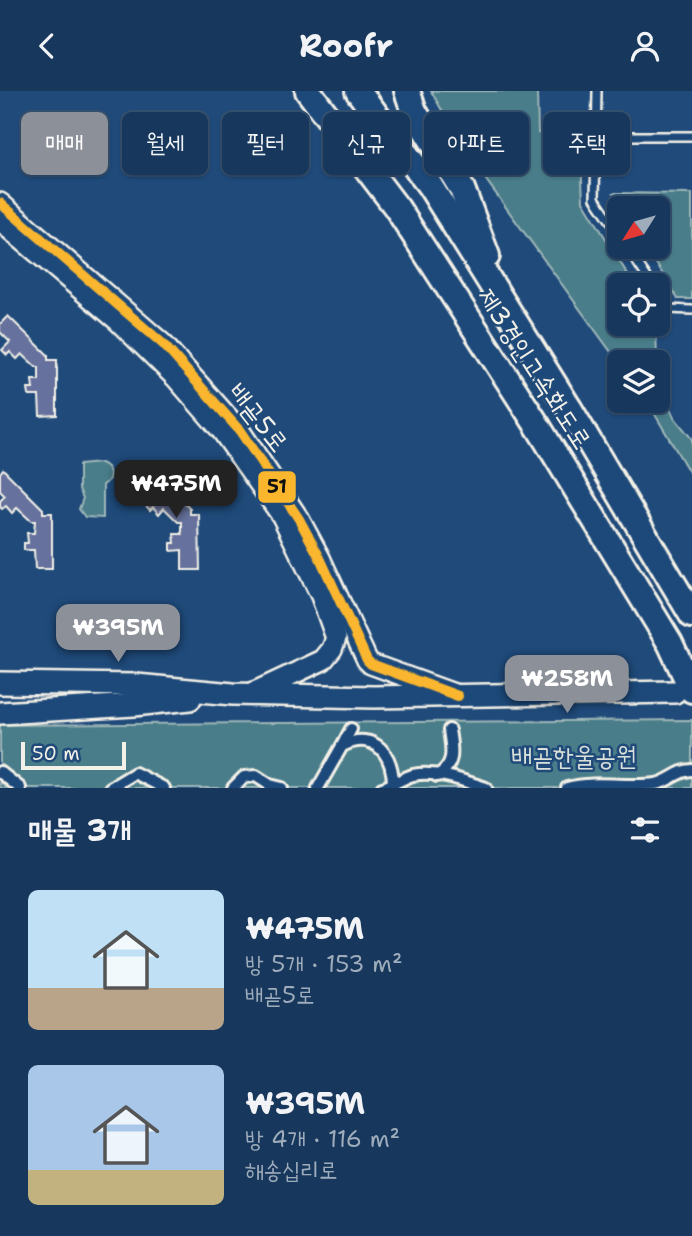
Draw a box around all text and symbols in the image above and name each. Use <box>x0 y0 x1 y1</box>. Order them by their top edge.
text: Roofr <box>299 24 393 67</box>
icon: back <box>28 27 66 65</box>
icon: person <box>626 27 664 65</box>
chip: 매매 <box>21 112 108 175</box>
chip: 월세 <box>122 112 208 175</box>
chip: 필터 <box>222 112 309 175</box>
chip: 신규 <box>323 112 410 175</box>
chip: 아파트 <box>424 112 529 175</box>
chip: 주택 <box>543 112 630 175</box>
north arrow <box>607 196 670 259</box>
map controls <box>607 196 670 413</box>
button: locate <box>607 273 670 336</box>
street label: 제3경인고속화도로 <box>470 281 600 455</box>
button: layers <box>607 350 670 413</box>
street label: 배곧5로 <box>221 375 297 459</box>
pin: ₩475M <box>127 461 225 520</box>
text: ₩475M <box>130 468 222 498</box>
line badge: 51 <box>257 470 297 504</box>
text: 51 <box>267 474 287 499</box>
pin: ₩395M <box>69 605 167 664</box>
text: ₩395M <box>72 612 164 642</box>
pin: ₩258M <box>518 655 616 715</box>
text: ₩258M <box>521 663 613 693</box>
park label: 배곧한울공원 <box>511 738 637 773</box>
scale bar <box>21 739 126 771</box>
text: 50 m <box>32 741 80 766</box>
text: 매물 3개 <box>28 810 132 851</box>
icon: filters <box>626 811 664 849</box>
text: ₩475M <box>245 908 364 949</box>
icon: home <box>84 918 168 1002</box>
text: 방 5개 · 153 m² <box>245 949 403 979</box>
text: 배곧5로 <box>245 980 315 1010</box>
text: ₩395M <box>245 1083 365 1124</box>
icon: home <box>84 1093 168 1177</box>
text: 방 4개 · 116 m² <box>245 1124 400 1154</box>
text: 해송십리로 <box>245 1155 338 1185</box>

